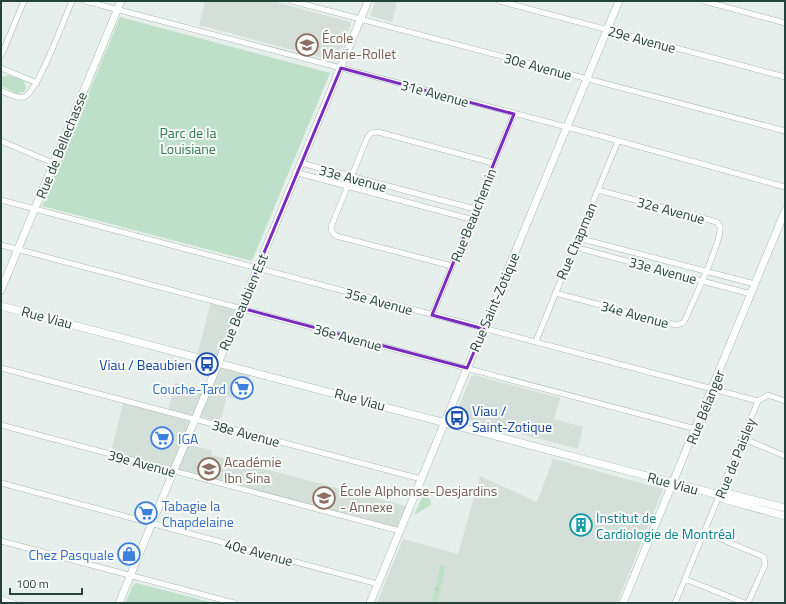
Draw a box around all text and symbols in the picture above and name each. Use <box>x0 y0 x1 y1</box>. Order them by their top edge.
street label: 29e Avenue <box>606 20 678 58</box>
place label: École Marie-Rollet <box>322 27 396 64</box>
school or university icon: École Marie-Rollet <box>294 32 320 58</box>
street label: 30e Avenue <box>502 47 574 85</box>
street label: 31e Avenue <box>399 74 471 112</box>
street label: Rue de Bellechasse <box>30 88 92 202</box>
park label: Parc de la Louisiane <box>160 122 216 159</box>
street label: 33e Avenue <box>317 159 389 197</box>
street label: Rue Beauchemin <box>445 165 501 265</box>
street label: 32e Avenue <box>635 191 707 229</box>
street label: Rue Chapman <box>550 199 602 283</box>
street label: Rue Saint-Zotique <box>464 249 524 355</box>
street label: Rue Beaubien Est <box>213 250 273 354</box>
street label: 33e Avenue <box>627 251 699 289</box>
street label: 35e Avenue <box>343 282 415 320</box>
street label: 34e Avenue <box>599 295 671 333</box>
street label: Rue Viau <box>19 300 75 334</box>
street label: 36e Avenue <box>312 318 384 356</box>
bus stop icon: Viau / Beaubien <box>194 351 220 377</box>
place label: Viau / Beaubien <box>99 354 192 375</box>
street label: Rue Bélanger <box>681 366 730 447</box>
supermarket icon: Couche-Tard <box>229 375 255 401</box>
place label: Couche-Tard <box>153 378 226 399</box>
street label: Rue Viau <box>332 382 388 416</box>
place label: Viau / Saint-Zotique <box>472 400 552 437</box>
bus stop icon: Viau / Saint-Zotique <box>444 405 470 431</box>
street label: 38e Avenue <box>210 414 282 452</box>
street label: Rue de Paisley <box>709 414 761 502</box>
supermarket icon: IGA <box>149 425 175 451</box>
place label: IGA <box>178 428 199 449</box>
street label: 39e Avenue <box>106 444 178 482</box>
place label: Académie Ibn Sina <box>224 451 282 488</box>
school or university icon: Académie Ibn Sina <box>196 456 222 482</box>
street label: Rue Viau <box>645 466 701 500</box>
place label: École Alphonse-Desjardins - Annexe <box>340 480 497 517</box>
school or university icon: École Alphonse-Desjardins - Annexe <box>311 485 337 511</box>
place label: Tabagie la Chapdelaine <box>162 495 234 532</box>
supermarket icon: Tabagie la Chapdelaine <box>133 500 159 526</box>
place label: Institut de Cardiologie de Montréal <box>596 507 735 544</box>
building icon: Institut de Cardiologie de Montréal <box>568 512 594 538</box>
street label: 40e Avenue <box>223 533 295 571</box>
shop icon: Chez Pasquale <box>116 541 142 567</box>
place label: Chez Pasquale <box>28 544 114 565</box>
scale bar <box>10 570 82 596</box>
text: 100 m <box>16 574 49 593</box>

